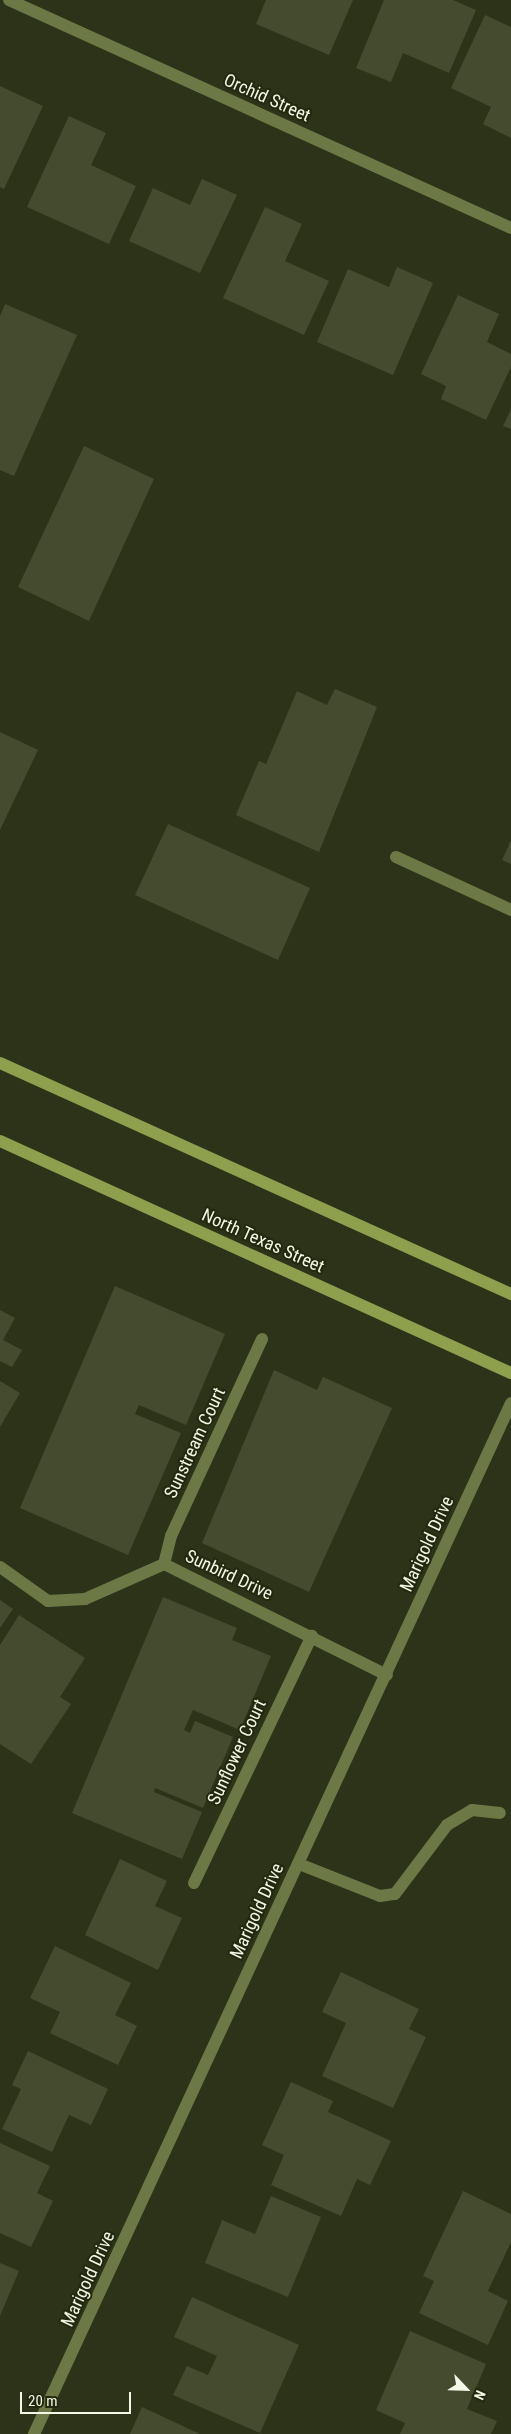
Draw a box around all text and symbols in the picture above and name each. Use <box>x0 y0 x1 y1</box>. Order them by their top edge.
street label: Orchid Street <box>220 69 314 127</box>
street label: North Texas Street <box>198 1204 328 1278</box>
street label: Sunstream Court <box>160 1384 230 1502</box>
street label: Marigold Drive <box>395 1493 459 1595</box>
street label: Sunbird Drive <box>182 1545 276 1605</box>
street label: Sunflower Court <box>203 1696 271 1808</box>
street label: Marigold Drive <box>225 1860 289 1962</box>
street label: Marigold Drive <box>56 2228 120 2330</box>
north arrow <box>441 2364 491 2414</box>
scale bar <box>22 2382 134 2414</box>
text: N <box>471 2388 489 2402</box>
text: 20 m <box>28 2392 58 2410</box>

